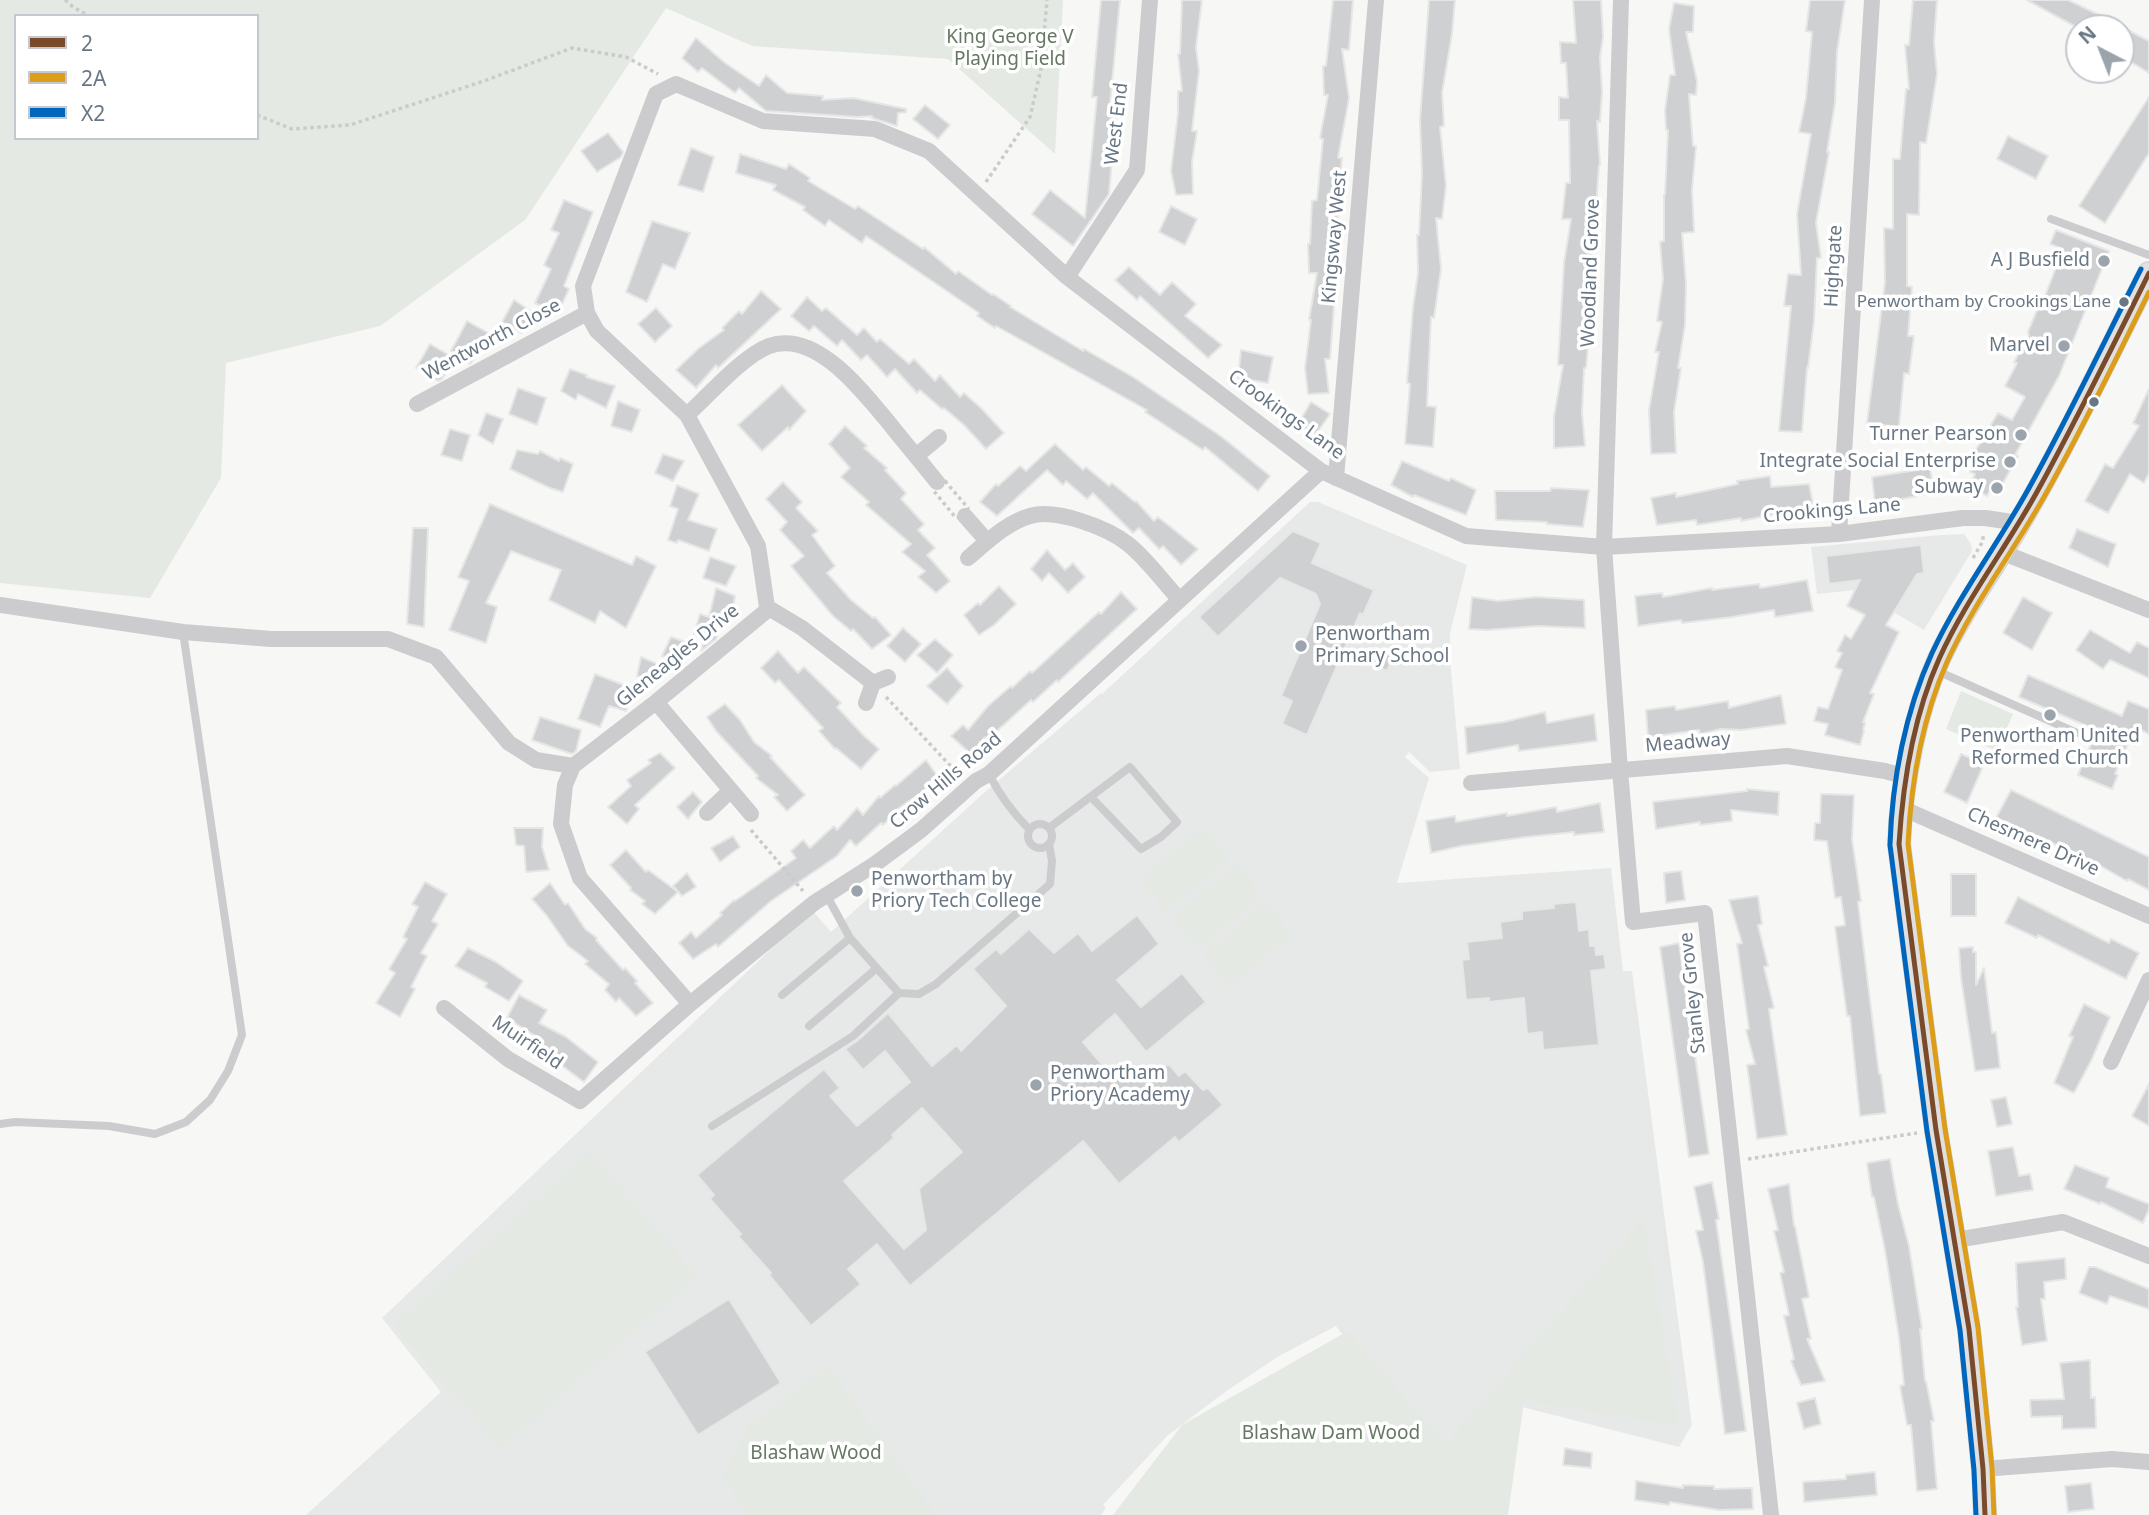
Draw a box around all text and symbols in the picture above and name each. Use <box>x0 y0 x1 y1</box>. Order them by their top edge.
legend <box>14 14 259 140</box>
north arrow <box>2065 14 2135 84</box>
text: N <box>2073 20 2102 50</box>
park label: King George V Playing Field <box>946 27 1074 71</box>
text: 2 <box>81 29 93 57</box>
text: 2A <box>81 64 106 92</box>
street label: West End <box>1101 81 1133 167</box>
text: X2 <box>81 99 105 127</box>
street label: Kingsway West <box>1318 170 1352 304</box>
street label: Woodland Grove <box>1577 198 1605 348</box>
street label: Highgate <box>1820 224 1848 308</box>
place label: A J Busfield <box>1991 250 2090 272</box>
marker: A J Busfield <box>2096 253 2112 269</box>
place label: Penwortham by Crookings Lane <box>1857 292 2111 312</box>
street label: Wentworth Close <box>419 294 565 386</box>
marker: Penwortham by Crookings Lane <box>2117 295 2131 309</box>
place label: Marvel <box>1989 335 2050 357</box>
marker: Marvel <box>2056 338 2072 354</box>
street label: Crookings Lane <box>1223 365 1349 465</box>
unlabelled marker <box>2087 395 2101 409</box>
place label: Turner Pearson <box>1869 424 2007 446</box>
marker: Turner Pearson <box>2013 427 2029 443</box>
place label: Integrate Social Enterprise <box>1759 451 1996 473</box>
marker: Integrate Social Enterprise <box>2002 454 2018 470</box>
place label: Subway <box>1914 477 1983 499</box>
marker: Subway <box>1989 480 2005 496</box>
street label: Crookings Lane <box>1762 494 1902 528</box>
street label: Gleneagles Drive <box>612 600 744 712</box>
place label: Penwortham Primary School <box>1315 624 1449 668</box>
marker: Penwortham Primary School <box>1293 638 1309 654</box>
marker: Penwortham United Reformed Church <box>2042 707 2058 723</box>
place label: Penwortham United Reformed Church <box>1960 726 2140 770</box>
street label: Crow Hills Road <box>885 728 1007 834</box>
street label: Meadway <box>1644 728 1732 758</box>
street label: Chesmere Drive <box>1963 803 2103 881</box>
place label: Penwortham by Priory Tech College <box>871 869 1041 913</box>
marker: Penwortham by Priory Tech College <box>849 883 865 899</box>
street label: Stanley Grove <box>1675 931 1711 1055</box>
street label: Muirfield <box>487 1011 567 1075</box>
place label: Penwortham Priory Academy <box>1050 1063 1190 1107</box>
marker: Penwortham Priory Academy <box>1028 1077 1044 1093</box>
park label: Blashaw Dam Wood <box>1242 1423 1420 1445</box>
park label: Blashaw Wood <box>750 1443 882 1465</box>

